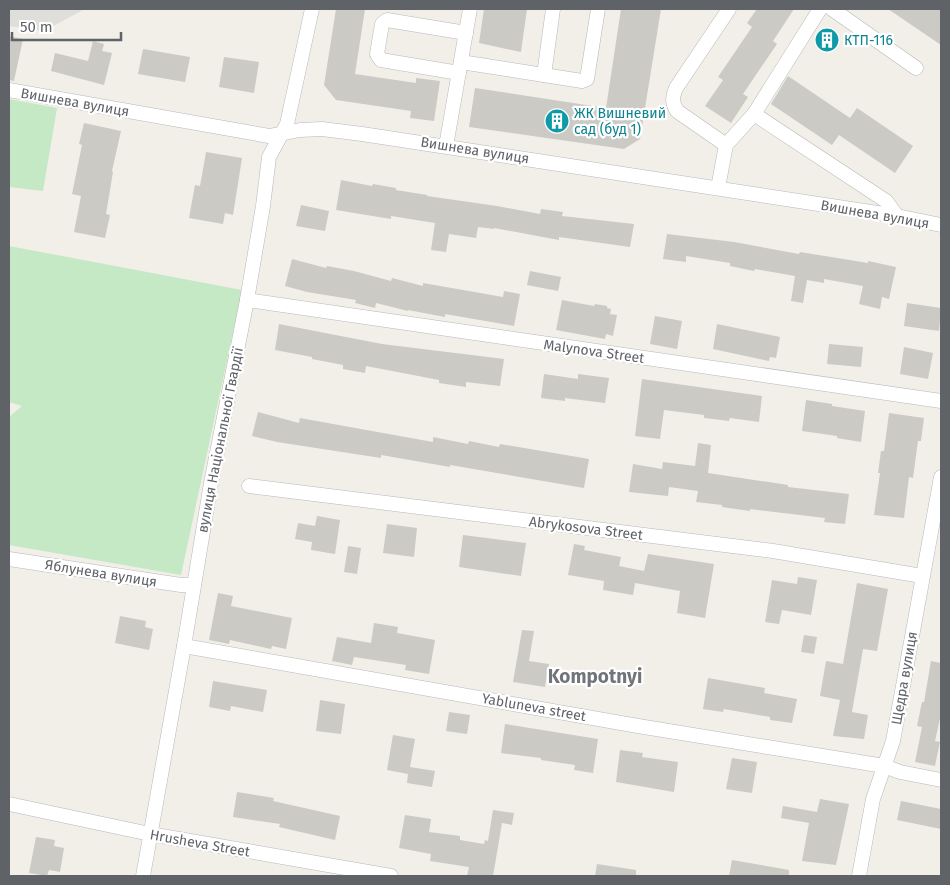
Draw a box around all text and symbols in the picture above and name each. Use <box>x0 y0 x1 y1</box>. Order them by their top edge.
scale bar <box>12 10 121 42</box>
text: 50 m <box>20 18 53 36</box>
building icon: КТП-116 <box>814 27 840 53</box>
place label: КТП-116 <box>844 32 893 49</box>
street label: Вишнева вулиця <box>19 85 130 120</box>
place label: ЖК Вишневий сад (буд 1) <box>574 105 666 138</box>
building icon: ЖК Вишневий сад (буд 1) <box>544 108 570 134</box>
street label: Вишнева вулиця <box>419 134 531 167</box>
street label: Вишнева вулиця <box>819 197 930 232</box>
street label: Malynova Street <box>542 336 646 367</box>
street label: вулиця Національної Гвардії <box>194 345 247 534</box>
street label: Abrykosova Street <box>528 513 645 544</box>
street label: Яблунева вулиця <box>44 556 158 591</box>
street label: Щедра вулиця <box>888 630 921 726</box>
district label: Kompotnyi <box>548 665 642 688</box>
street label: Yabluneva street <box>481 690 588 725</box>
street label: Hrusheva Street <box>149 826 252 861</box>

